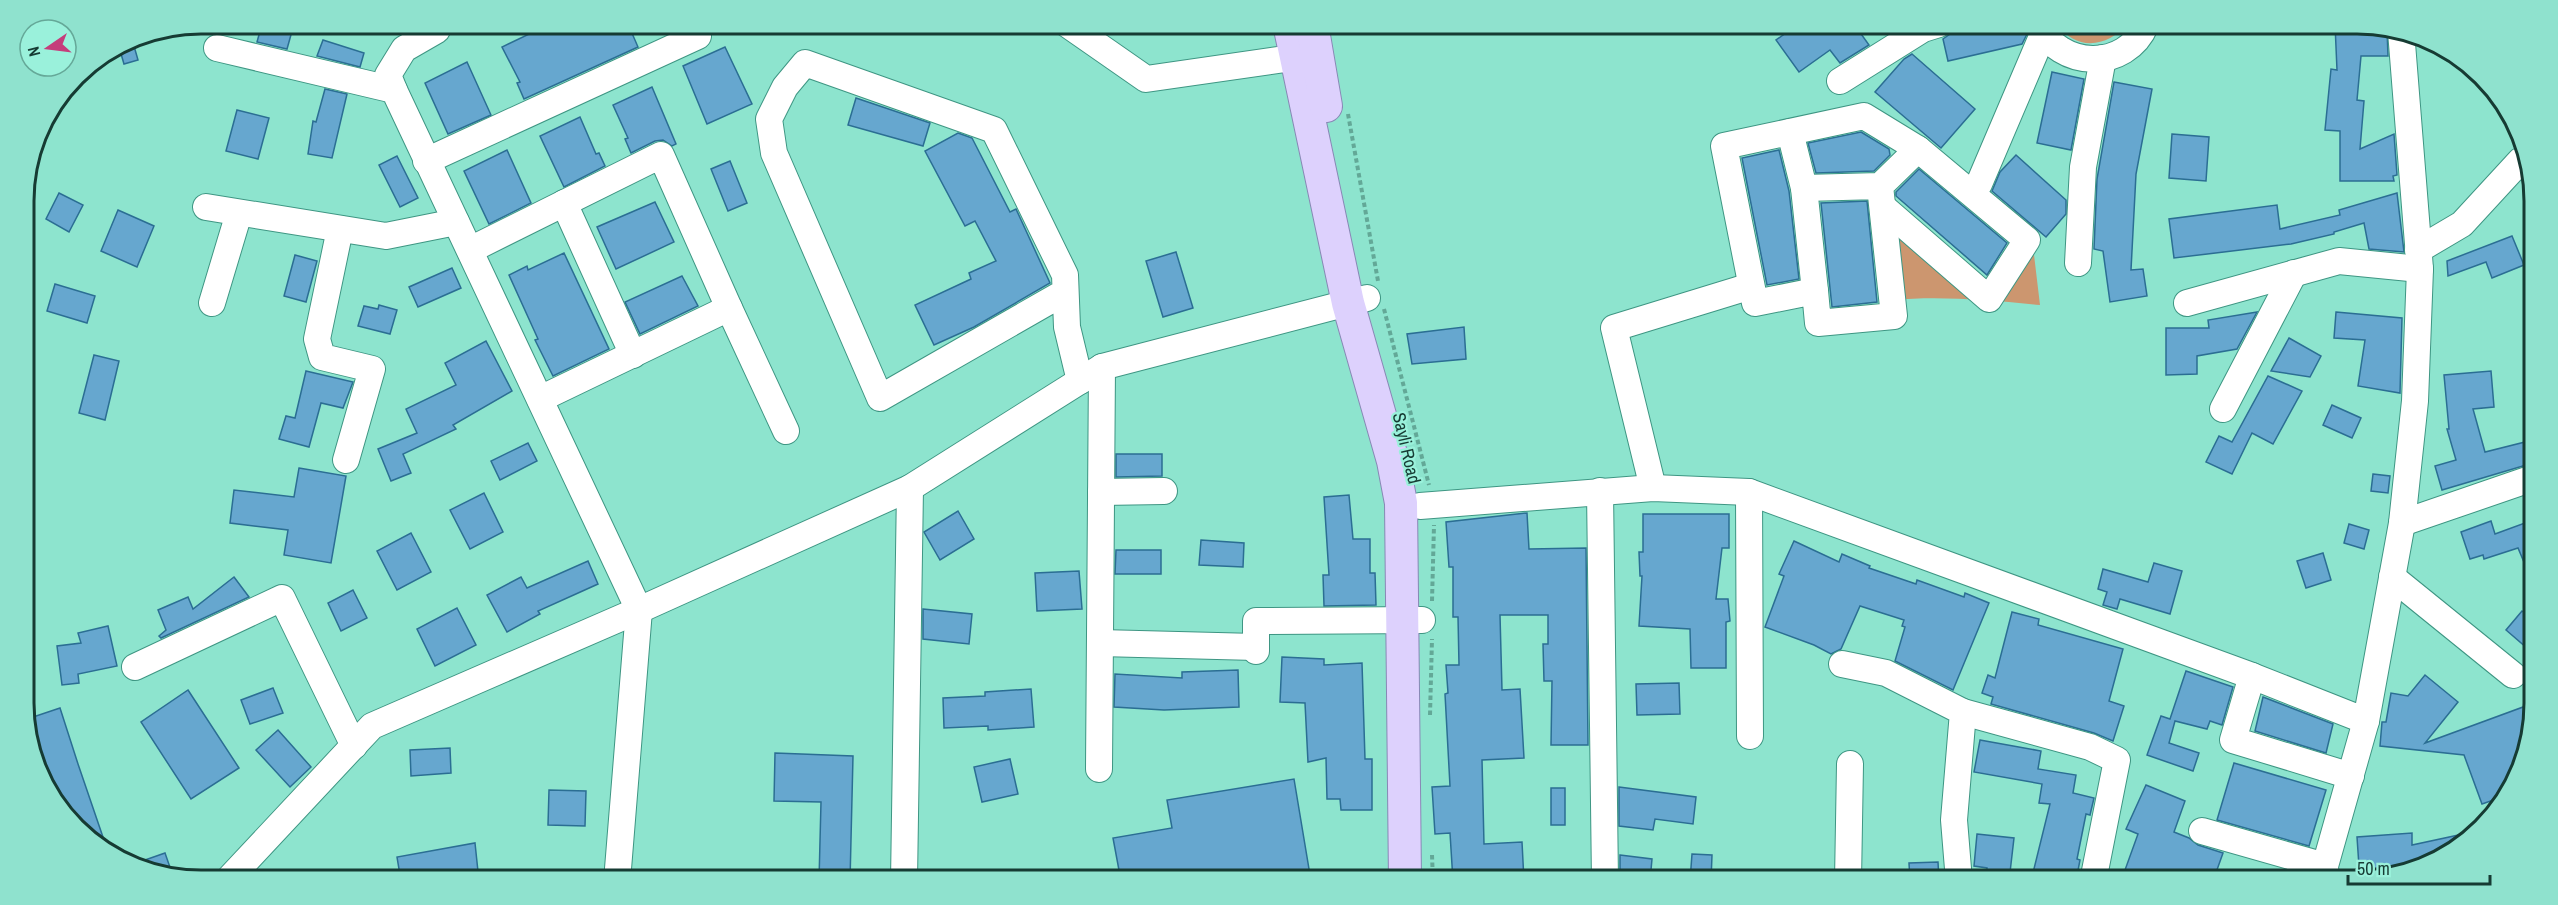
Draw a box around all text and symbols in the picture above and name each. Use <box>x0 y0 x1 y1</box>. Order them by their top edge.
north arrow <box>18 18 78 78</box>
text: N <box>22 44 45 59</box>
street label: Sayli Road <box>1387 410 1427 486</box>
scale bar <box>2348 848 2490 886</box>
text: 50 m <box>2357 856 2390 881</box>

